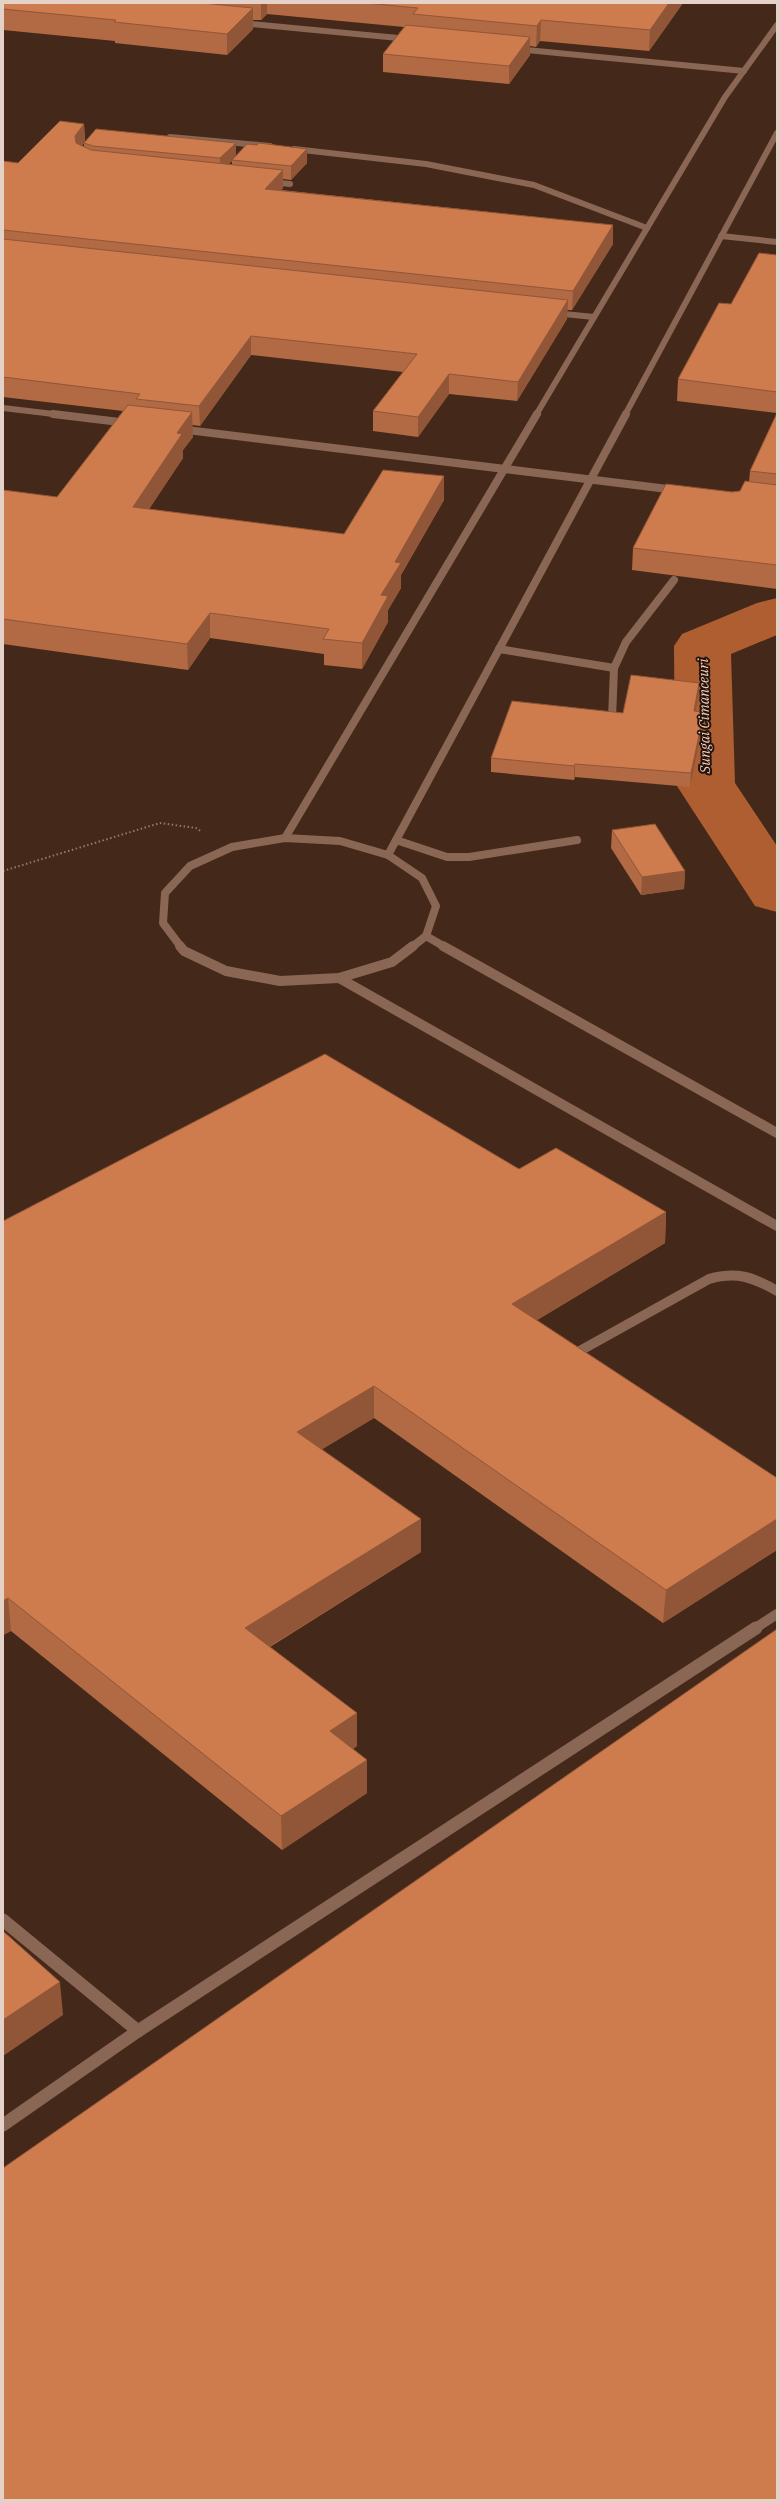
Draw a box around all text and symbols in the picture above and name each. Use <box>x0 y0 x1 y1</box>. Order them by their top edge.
water label: Sungai Cimanceuri <box>694 658 714 775</box>

